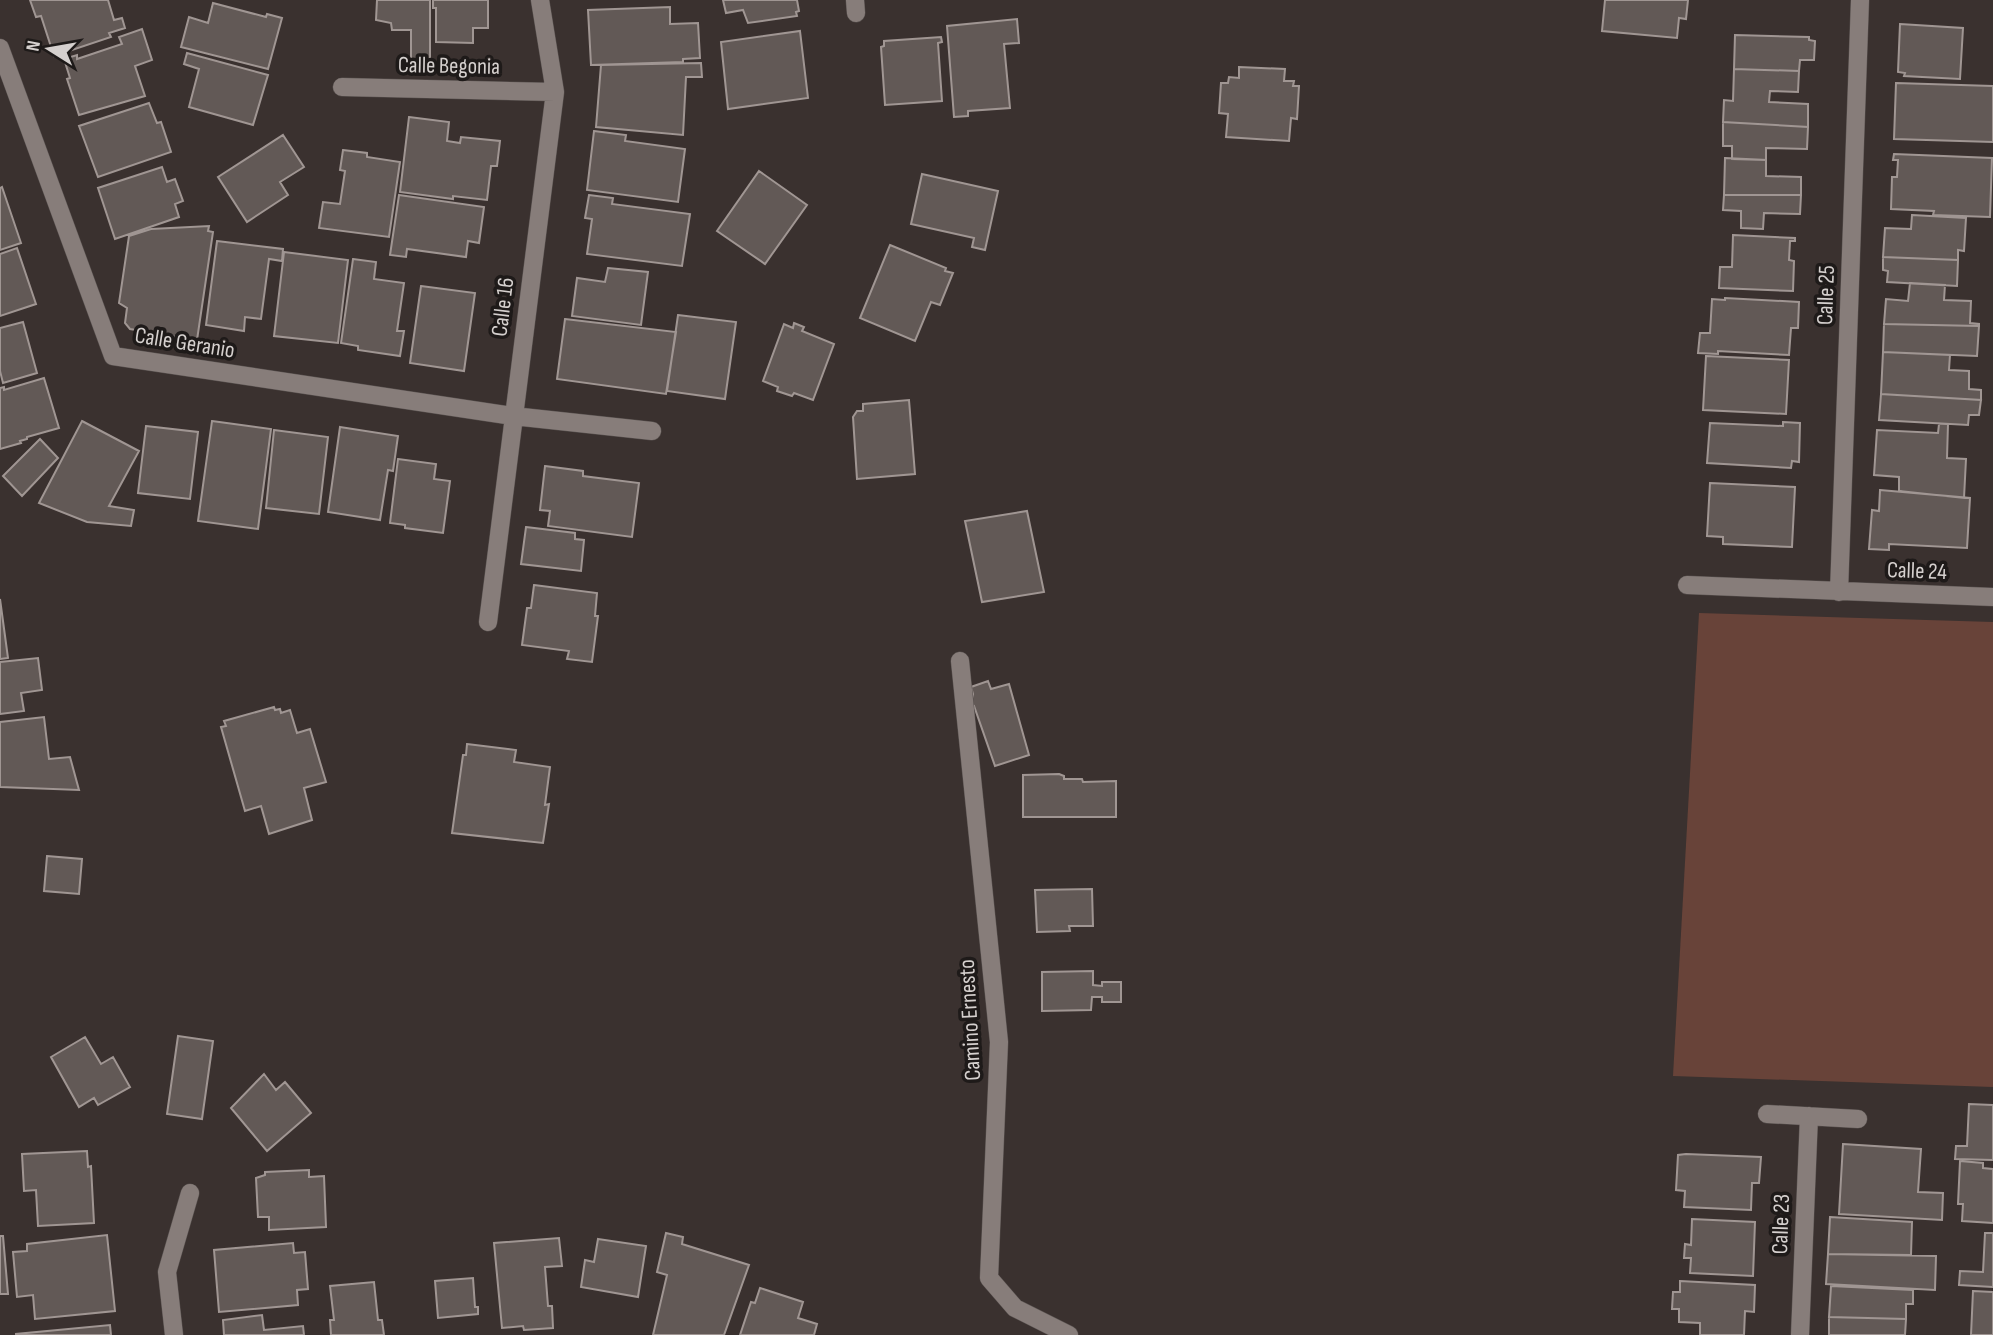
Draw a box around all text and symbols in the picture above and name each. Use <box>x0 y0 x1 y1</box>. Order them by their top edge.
north arrow <box>14 14 84 84</box>
text: N <box>22 39 46 53</box>
street label: Calle Begonia <box>398 51 500 81</box>
street label: Calle 25 <box>1811 265 1841 325</box>
street label: Calle 16 <box>485 276 520 338</box>
street label: Calle Geranio <box>133 321 237 365</box>
street label: Calle 24 <box>1886 556 1948 586</box>
street label: Camino Ernesto <box>953 959 987 1081</box>
street label: Calle 23 <box>1766 1193 1796 1255</box>

